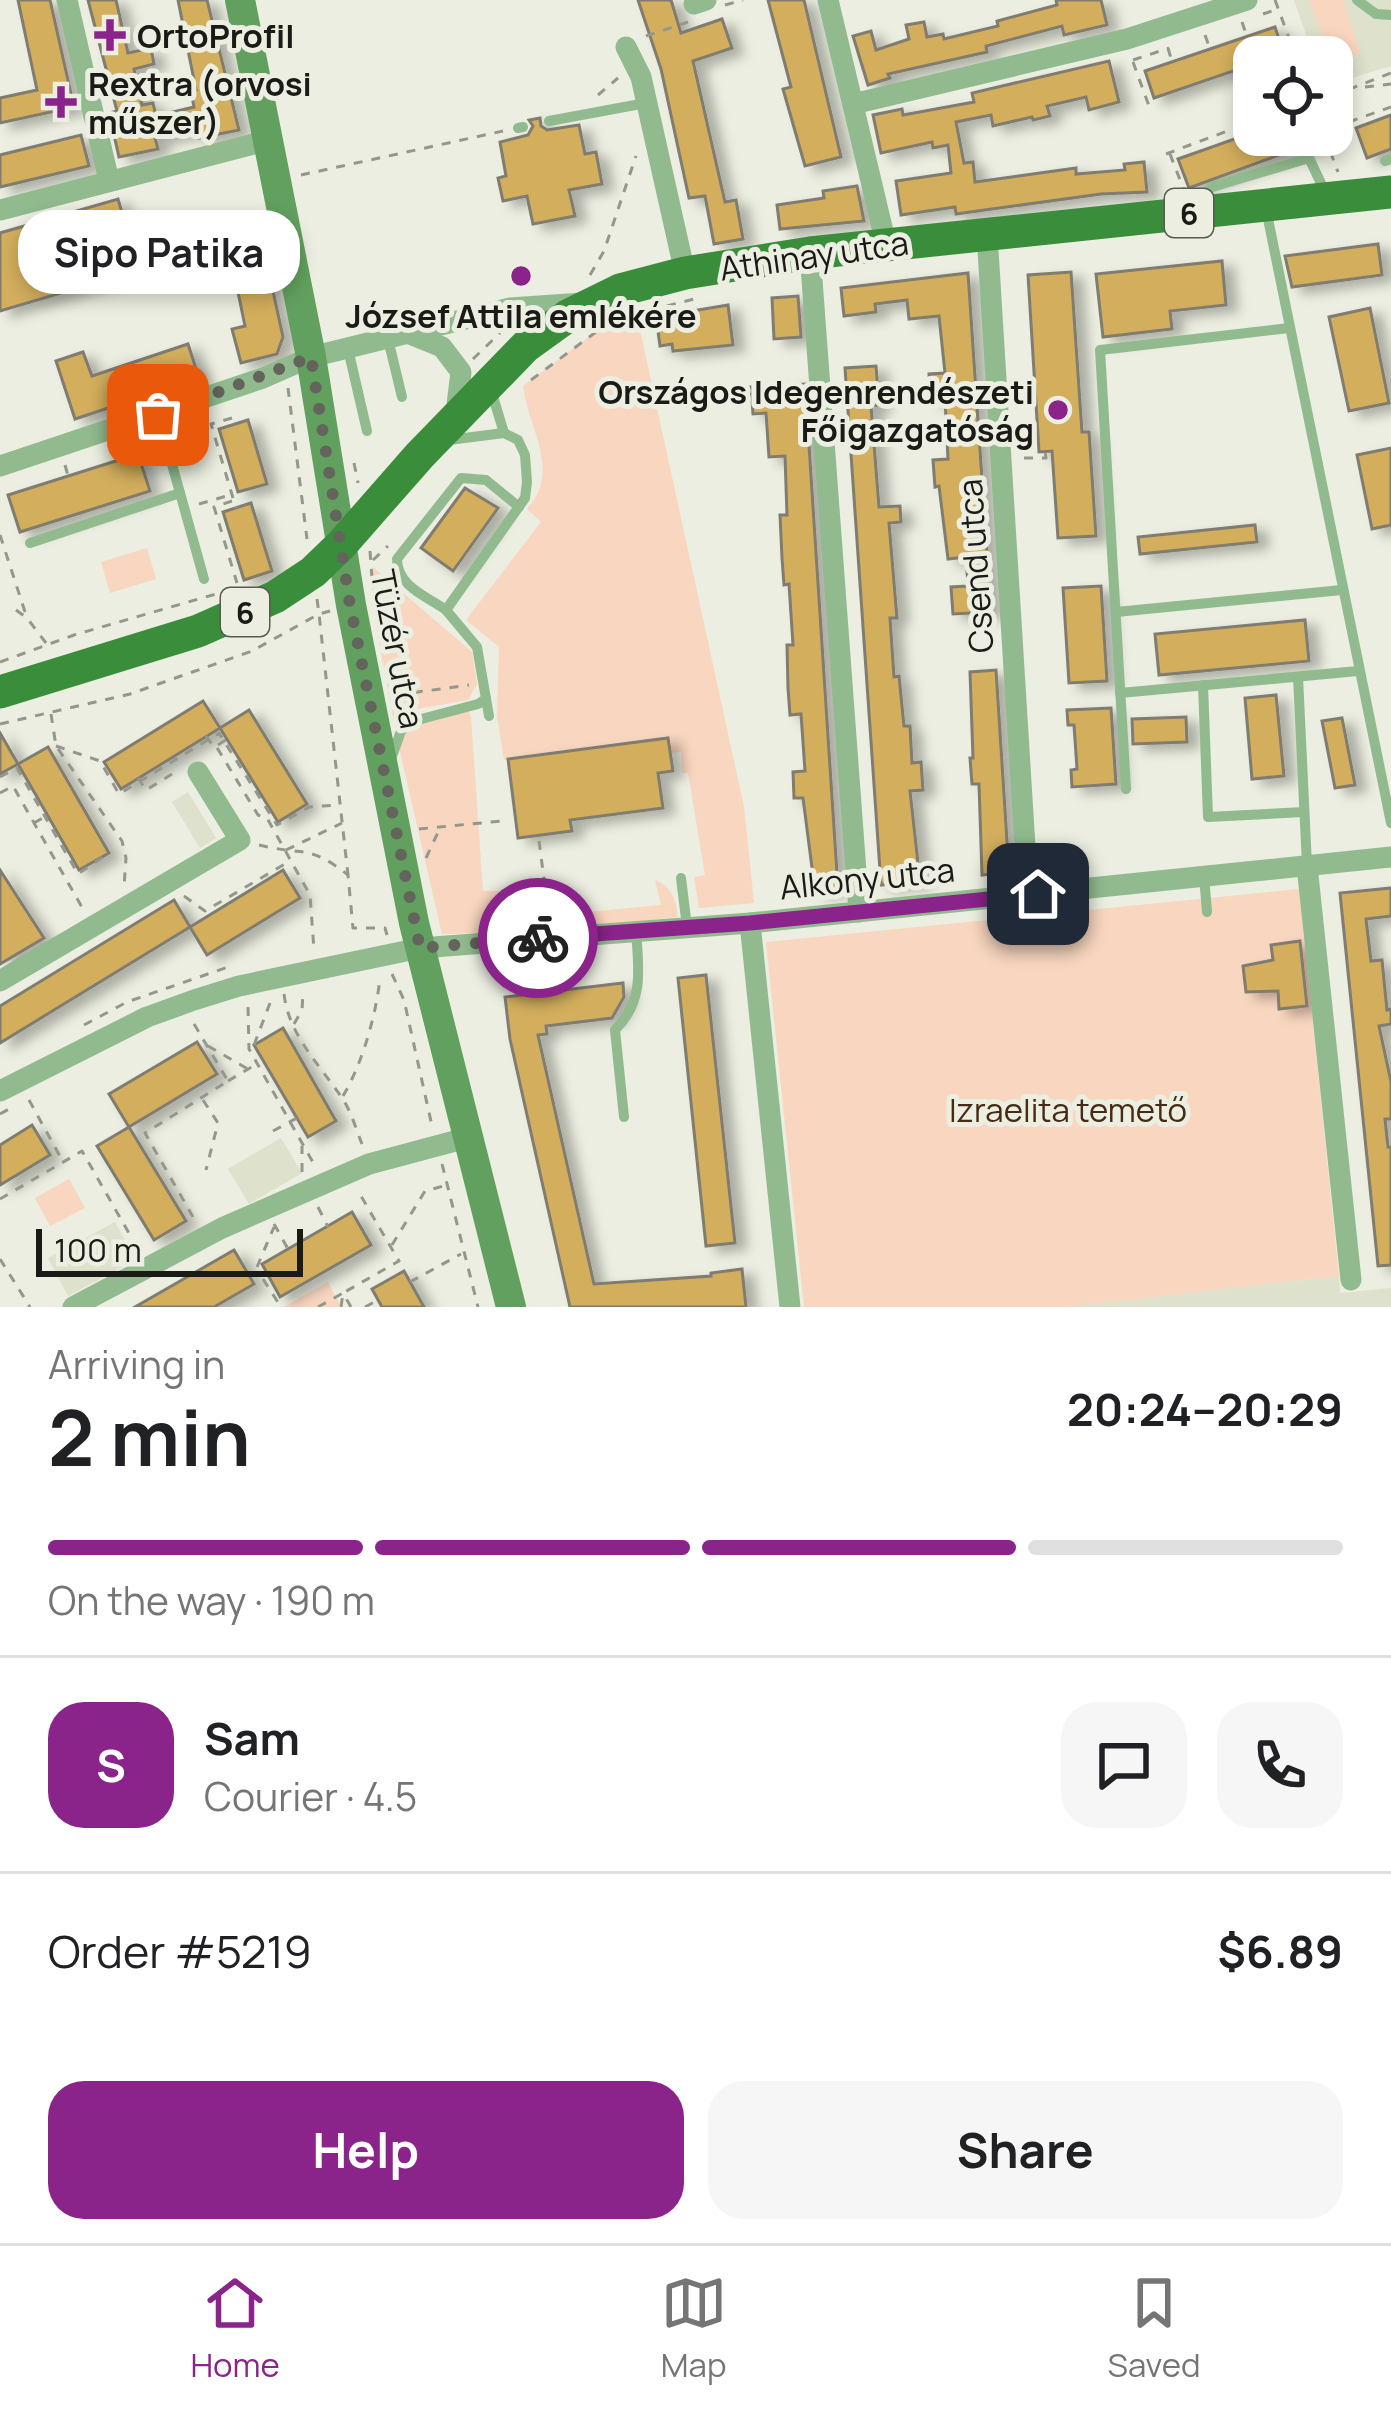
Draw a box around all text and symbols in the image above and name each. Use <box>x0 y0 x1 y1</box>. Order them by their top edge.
place label: OrtoProfil <box>137 13 294 58</box>
marker: OrtoProfil <box>94 19 126 51</box>
map controls <box>1233 36 1353 156</box>
button: locate <box>1233 36 1353 156</box>
place label: Rextra (orvosi műszer) <box>88 61 312 144</box>
marker: Rextra (orvosi műszer) <box>45 86 77 118</box>
road number: 6 <box>1165 189 1213 237</box>
callout: Sipo Patika <box>17 211 299 295</box>
street label: Athinay utca <box>717 219 911 291</box>
text: Sipo Patika <box>54 225 264 279</box>
marker: József Attila emlékére <box>508 263 534 289</box>
place label: József Attila emlékére <box>345 293 697 338</box>
pin <box>107 364 209 466</box>
place label: Országos Idegenrendészeti Főigazgatóság <box>598 369 1034 452</box>
icon: bag <box>125 382 191 448</box>
marker: Országos Idegenrendészeti Főigazgatóság <box>1045 397 1071 423</box>
street label: Csend utca <box>946 478 1004 654</box>
street label: Tüzér utca <box>361 566 435 732</box>
road number: 6 <box>221 588 269 636</box>
pin <box>987 843 1089 945</box>
street label: Alkony utca <box>777 846 957 910</box>
icon: home <box>1005 861 1071 927</box>
courier <box>478 878 598 998</box>
icon: bike <box>505 905 571 971</box>
park label: Izraelita temető <box>949 1087 1187 1132</box>
scale bar <box>36 1223 303 1276</box>
text: 100 m <box>54 1227 142 1272</box>
text: Arriving in <box>48 1337 225 1391</box>
text: 20:24–20:29 <box>1067 1378 1343 1440</box>
text: 2 min <box>48 1383 251 1489</box>
text: On the way · 190 m <box>48 1573 375 1627</box>
button: chat <box>1061 1702 1187 1828</box>
button: phone <box>1217 1702 1343 1828</box>
text: Sam <box>204 1707 300 1769</box>
text: S <box>96 1734 126 1796</box>
text: Courier · 4.5 <box>204 1769 417 1823</box>
text: Order #5219 <box>48 1920 312 1982</box>
text: $6.89 <box>1218 1920 1343 1982</box>
button: Help <box>48 2081 684 2219</box>
button: Share <box>708 2081 1343 2219</box>
tab: Home <box>190 2270 280 2387</box>
tab: Map <box>661 2270 727 2387</box>
tab: Saved <box>1108 2270 1201 2387</box>

